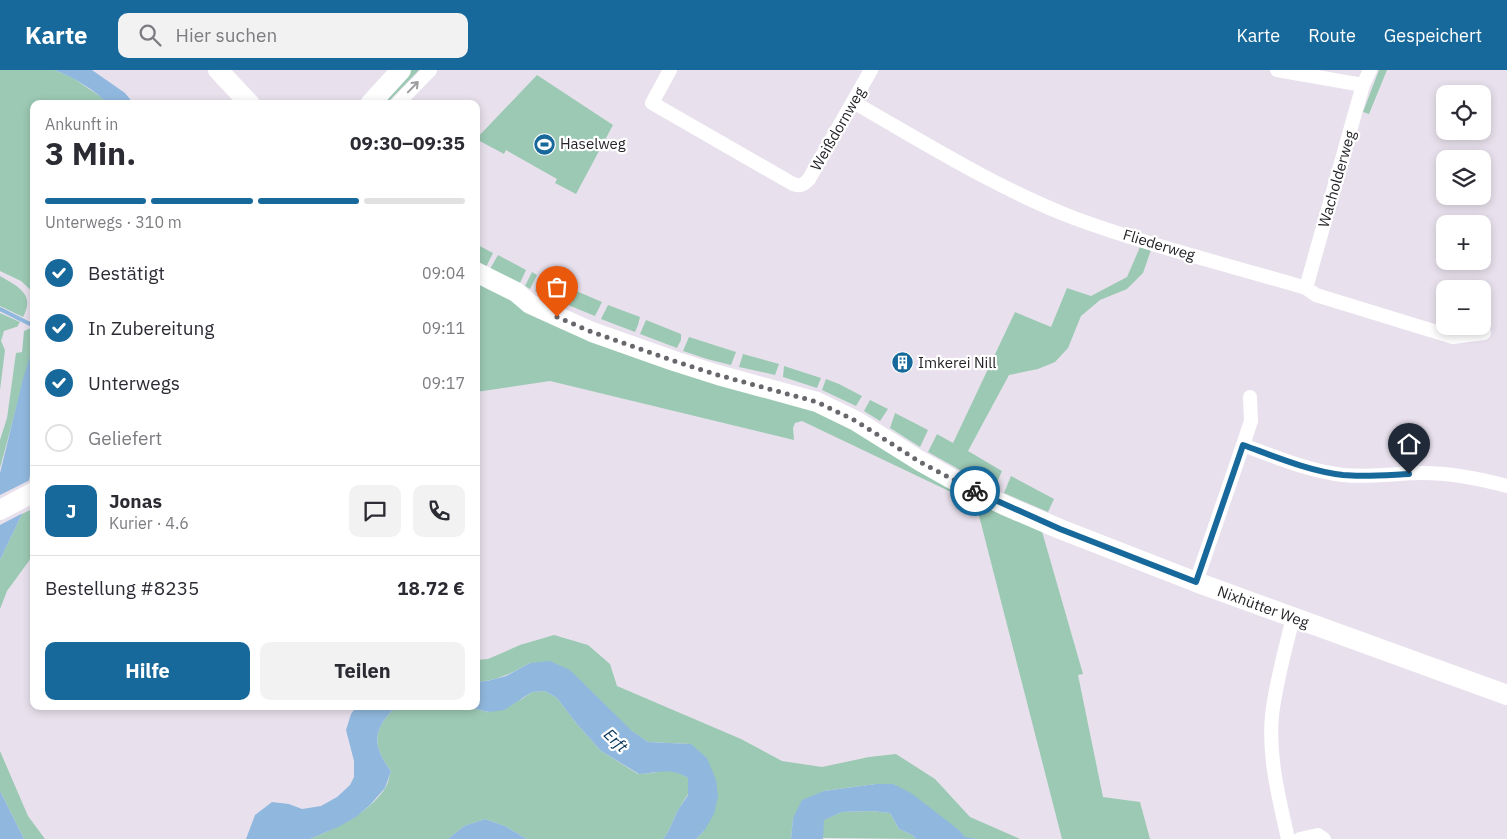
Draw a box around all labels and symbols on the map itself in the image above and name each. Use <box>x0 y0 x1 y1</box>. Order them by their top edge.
one-way arrow <box>407 81 420 93</box>
street label: Weißdornweg <box>806 84 869 174</box>
street label: Wacholderweg <box>1314 128 1359 229</box>
sports icon: Haselweg <box>532 132 556 156</box>
place label: Haselweg <box>560 134 626 153</box>
street label: Fliederweg <box>1121 225 1198 265</box>
pin <box>536 266 578 317</box>
building icon: Imkerei Nill <box>890 351 914 375</box>
place label: Imkerei Nill <box>918 353 996 372</box>
pin <box>1388 423 1430 474</box>
courier <box>950 466 1000 516</box>
street label: Nixhütter Weg <box>1215 581 1312 632</box>
water label: Erft <box>600 724 633 756</box>

